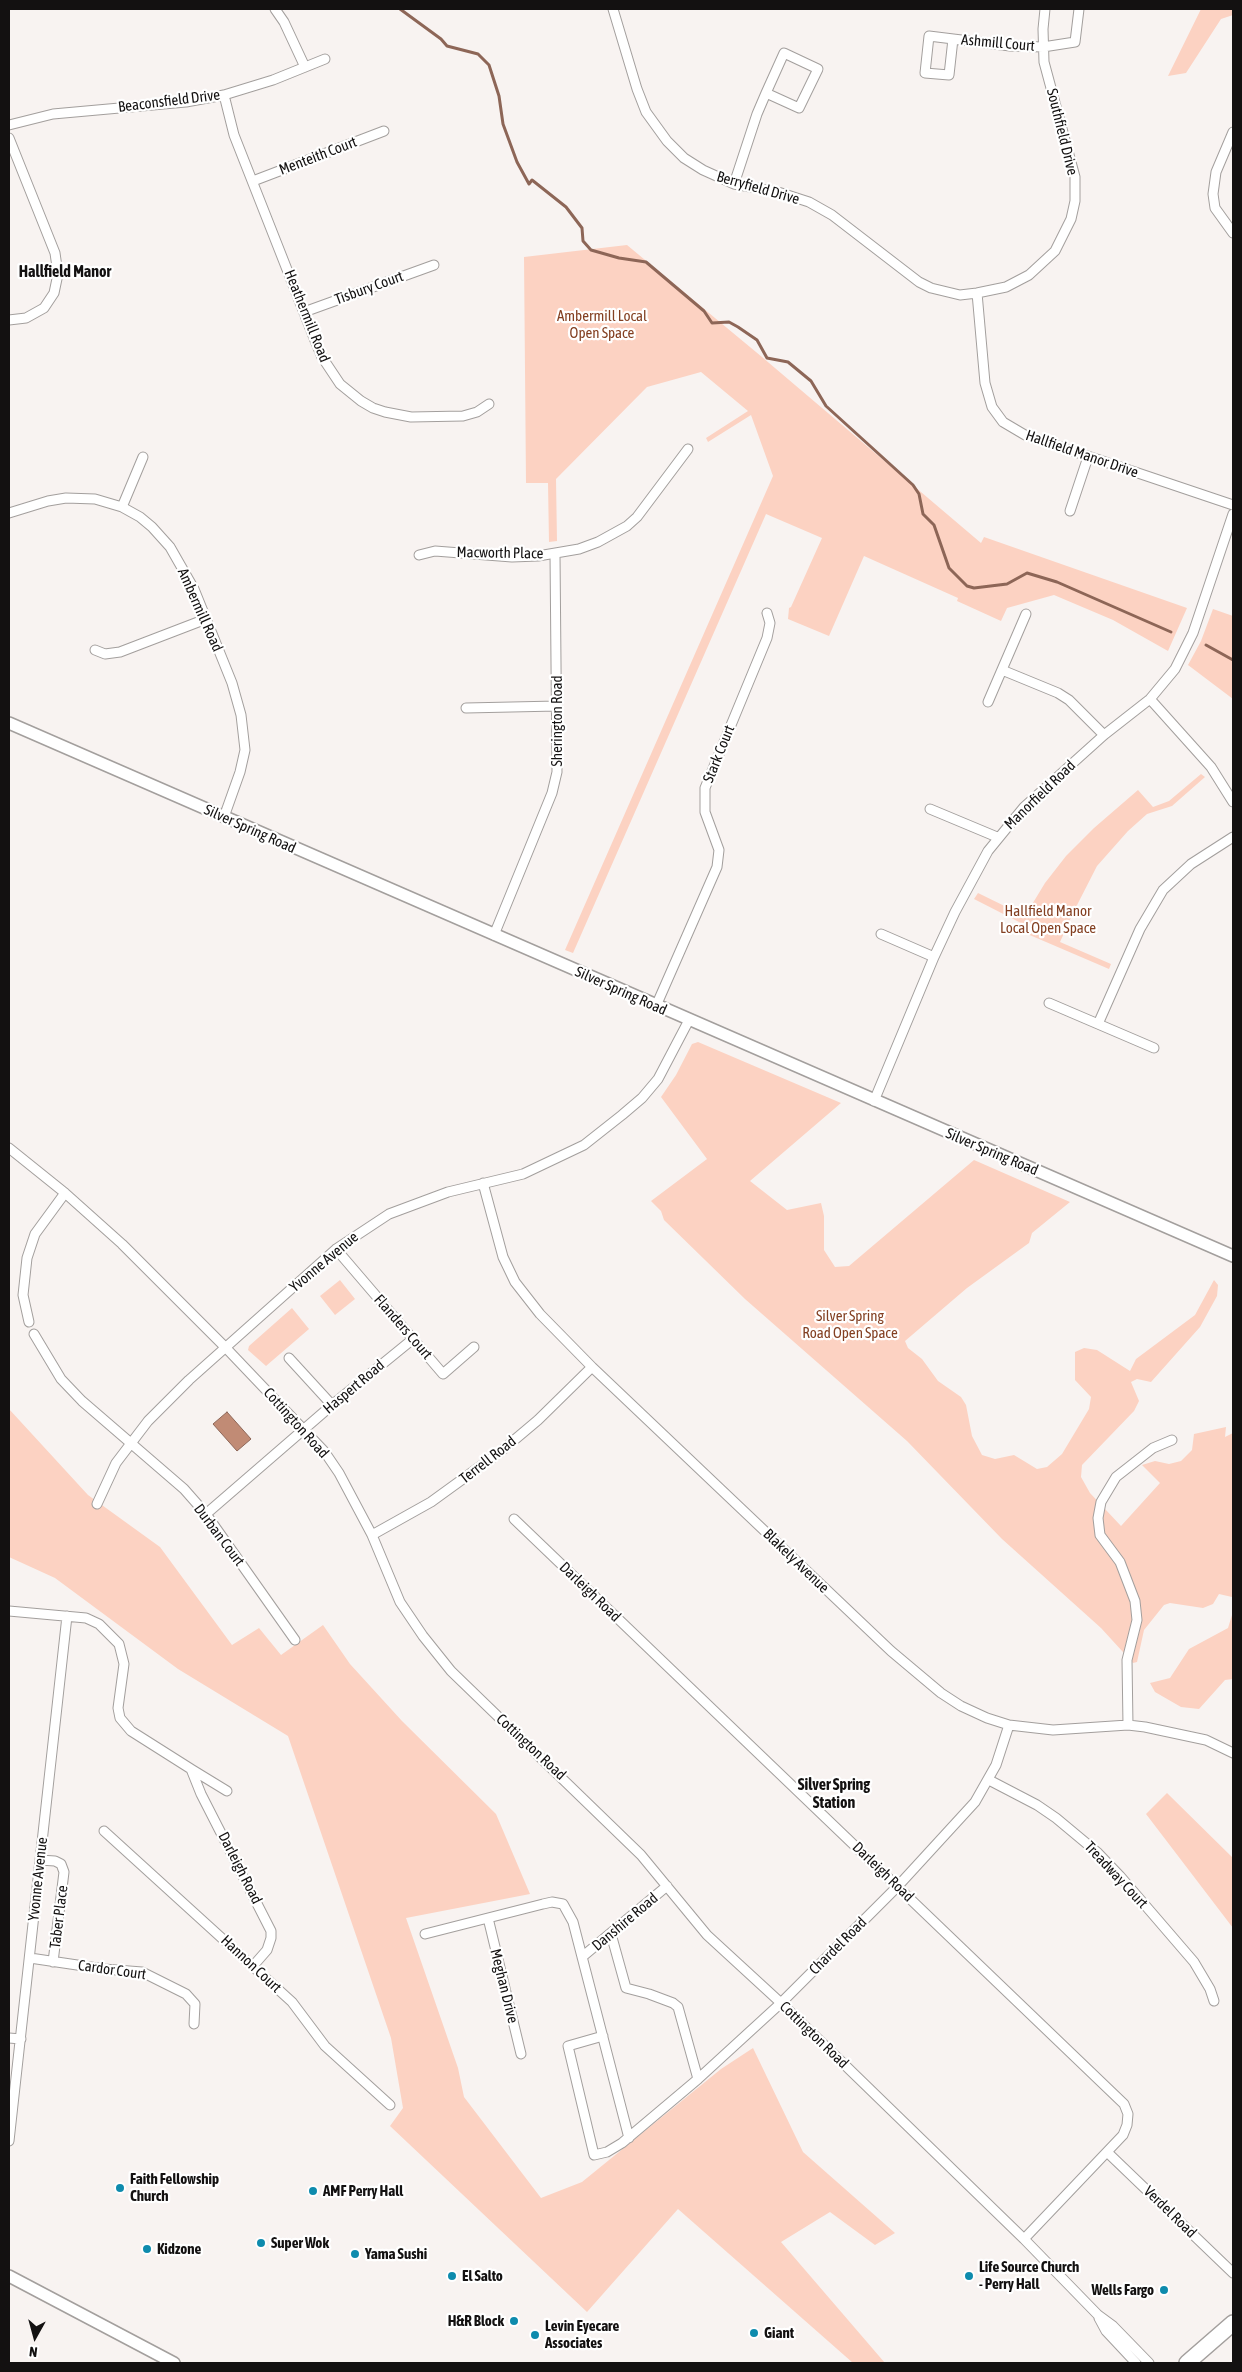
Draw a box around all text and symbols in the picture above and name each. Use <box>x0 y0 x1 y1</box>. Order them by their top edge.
street label: Ashmill Court <box>960 31 1036 55</box>
street label: Beaconsfield Drive <box>117 86 221 116</box>
street label: Southfield Drive <box>1043 87 1081 177</box>
street label: Menteith Court <box>277 133 359 179</box>
street label: Berryfield Drive <box>714 168 802 208</box>
district label: Hallfield Manor <box>19 262 111 282</box>
street label: Heathermill Road <box>280 267 334 365</box>
street label: Tisbury Court <box>332 267 406 309</box>
park label: Ambermill Local Open Space <box>557 307 647 342</box>
street label: Hallfield Manor Drive <box>1023 426 1141 482</box>
street label: Macworth Place <box>456 543 544 563</box>
street label: Ambermill Road <box>174 566 226 654</box>
street label: Sherington Road <box>548 675 566 767</box>
street label: Stark Court <box>699 723 739 785</box>
street label: Manorfield Road <box>1001 757 1079 833</box>
street label: Silver Spring Road <box>201 801 299 857</box>
park label: Hallfield Manor Local Open Space <box>1000 902 1096 937</box>
street label: Silver Spring Road <box>572 963 670 1019</box>
street label: Silver Spring Road <box>943 1124 1041 1180</box>
street label: Yvonne Avenue <box>286 1228 362 1296</box>
street label: Flanders Court <box>370 1291 436 1363</box>
park label: Silver Spring Road Open Space <box>802 1307 898 1342</box>
street label: Haspert Road <box>320 1356 388 1418</box>
street label: Cottington Road <box>260 1384 332 1462</box>
street label: Terrell Road <box>456 1432 520 1488</box>
street label: Durban Court <box>190 1500 248 1570</box>
street label: Blakely Avenue <box>759 1525 833 1597</box>
street label: Darleigh Road <box>556 1558 624 1626</box>
street label: Cottington Road <box>492 1710 570 1784</box>
district label: Silver Spring Station <box>798 1775 870 1813</box>
street label: Darleigh Road <box>214 1829 266 1907</box>
street label: Yvonne Avenue <box>25 1836 51 1922</box>
street label: Darleigh Road <box>849 1838 917 1906</box>
street label: Treadway Court <box>1081 1838 1151 1912</box>
street label: Taber Place <box>46 1884 72 1950</box>
street label: Danshire Road <box>588 1889 662 1955</box>
street label: Chardel Road <box>805 1913 871 1979</box>
street label: Hannon Court <box>217 1931 285 1997</box>
street label: Meghan Drive <box>486 1947 522 2025</box>
street label: Cardor Court <box>77 1956 147 1984</box>
street label: Cottington Road <box>776 1998 852 2072</box>
place label: Faith Fellowship Church <box>130 2170 219 2205</box>
marker: Faith Fellowship Church <box>114 2182 126 2194</box>
place label: AMF Perry Hall <box>323 2182 403 2200</box>
street label: Verdel Road <box>1140 2182 1200 2242</box>
marker: AMF Perry Hall <box>307 2185 319 2197</box>
place label: Super Wok <box>271 2234 329 2252</box>
marker: Super Wok <box>255 2237 267 2249</box>
place label: Kidzone <box>157 2240 201 2258</box>
marker: Kidzone <box>141 2243 153 2255</box>
place label: Yama Sushi <box>365 2245 427 2263</box>
marker: Yama Sushi <box>349 2248 361 2260</box>
place label: Life Source Church - Perry Hall <box>979 2258 1079 2293</box>
place label: El Salto <box>462 2267 503 2285</box>
marker: El Salto <box>446 2270 458 2282</box>
marker: Life Source Church - Perry Hall <box>963 2270 975 2282</box>
place label: Wells Fargo <box>1092 2281 1154 2299</box>
marker: Wells Fargo <box>1158 2284 1170 2296</box>
north arrow <box>10 2312 60 2362</box>
place label: H&R Block <box>448 2312 504 2330</box>
marker: H&R Block <box>508 2315 520 2327</box>
place label: Levin Eyecare Associates <box>545 2317 619 2352</box>
place label: Giant <box>764 2324 794 2342</box>
marker: Giant <box>748 2327 760 2339</box>
marker: Levin Eyecare Associates <box>529 2329 541 2341</box>
text: N <box>28 2343 38 2360</box>

